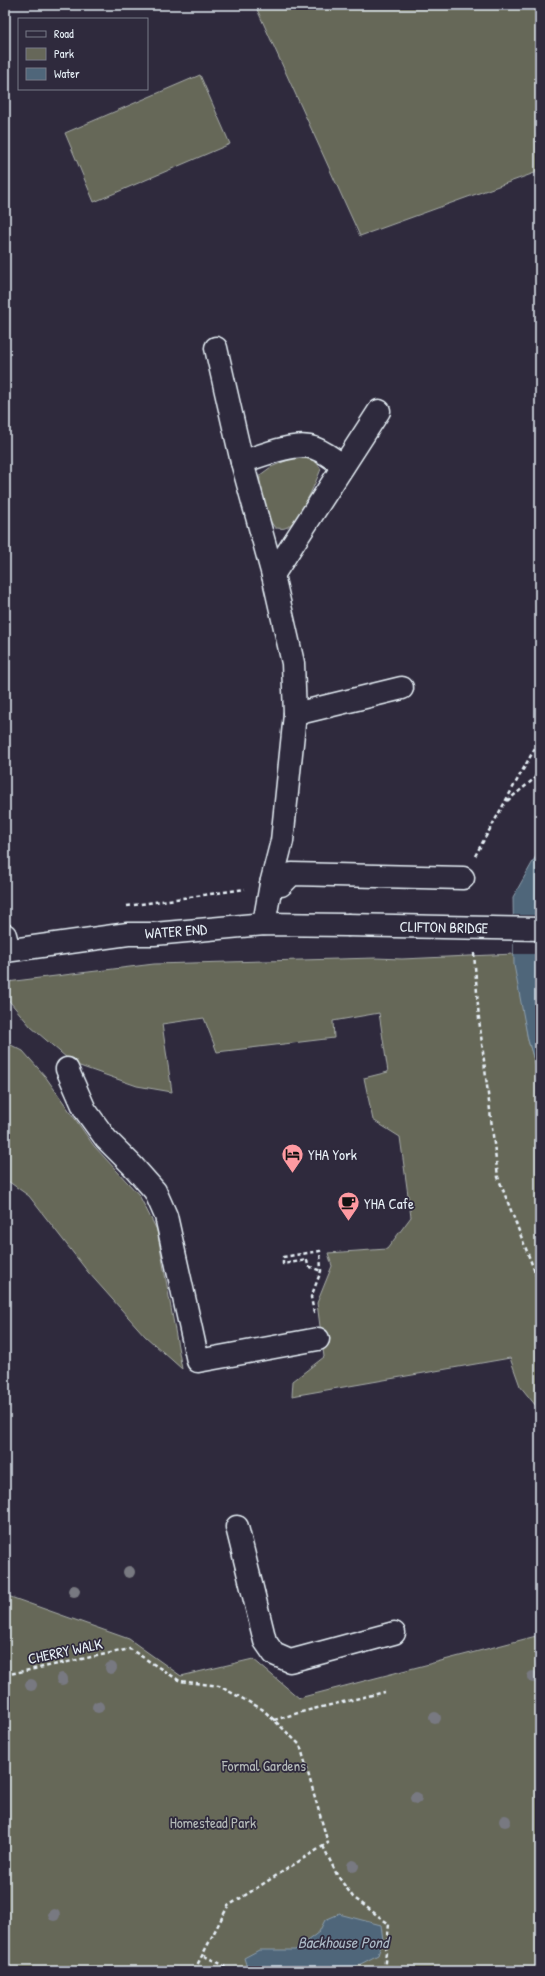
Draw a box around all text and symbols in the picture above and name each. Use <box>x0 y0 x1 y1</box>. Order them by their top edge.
legend <box>18 18 148 90</box>
text: Road <box>54 25 74 42</box>
text: Park <box>54 45 74 62</box>
text: Water <box>54 65 80 82</box>
street label: CLIFTON BRIDGE <box>400 916 489 938</box>
street label: WATER END <box>144 918 209 944</box>
hotel icon: YHA York <box>279 1141 305 1174</box>
place label: YHA York <box>308 1144 357 1165</box>
cafe icon: YHA Cafe <box>336 1190 362 1223</box>
place label: YHA Cafe <box>364 1193 414 1214</box>
street label: CHERRY WALK <box>26 1633 104 1669</box>
park label: Formal Gardens <box>221 1755 306 1776</box>
park label: Homestead Park <box>170 1812 256 1833</box>
water label: Backhouse Pond <box>298 1931 391 1953</box>

